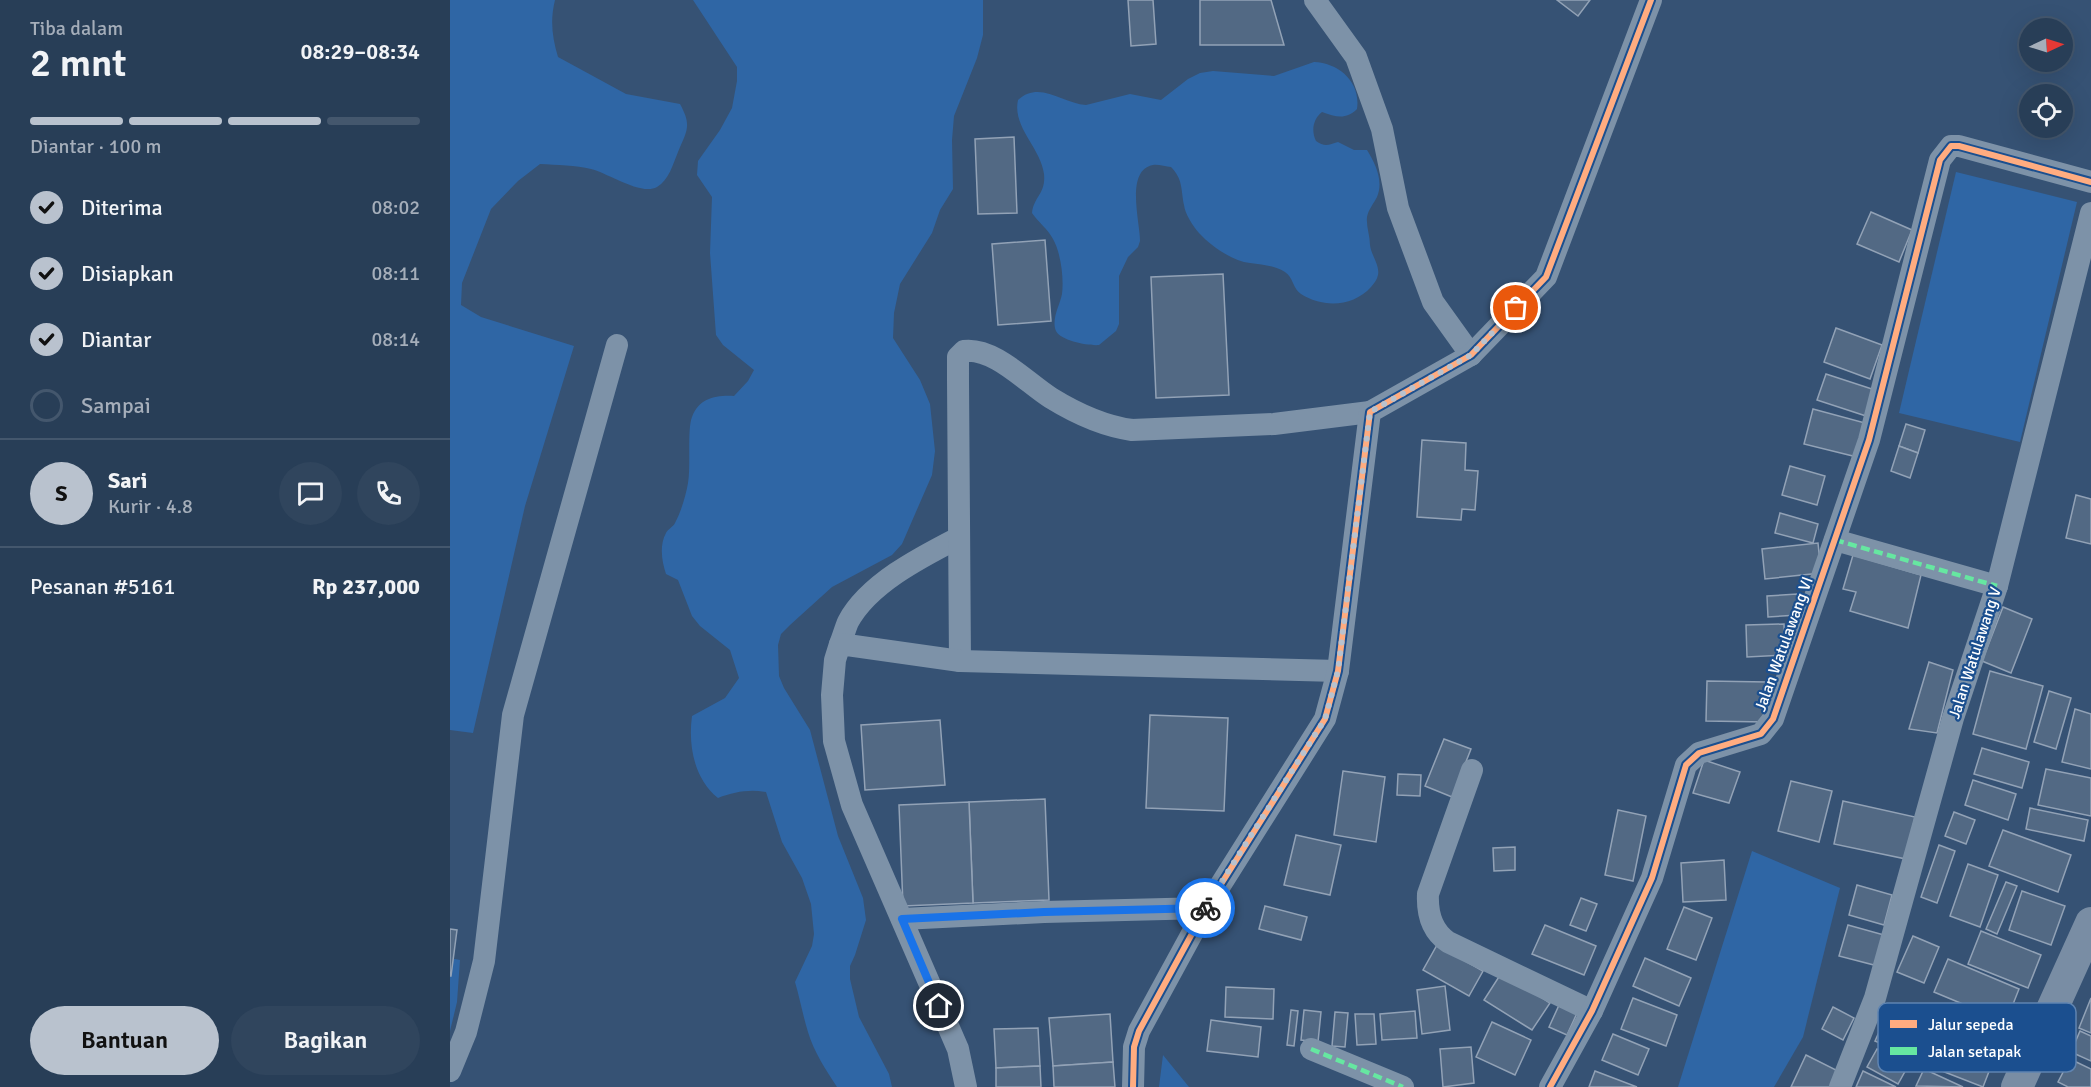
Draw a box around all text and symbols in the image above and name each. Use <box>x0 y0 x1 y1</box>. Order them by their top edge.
text: Tiba dalam <box>30 16 123 41</box>
north arrow <box>2019 18 2073 72</box>
map controls <box>2019 18 2073 138</box>
text: 08:29–08:34 <box>301 38 420 65</box>
text: 2 mnt <box>30 39 126 87</box>
button: locate <box>2019 84 2073 138</box>
text: Diantar · 100 m <box>30 134 162 159</box>
icon: check <box>30 191 63 224</box>
text: Diterima <box>81 194 163 221</box>
text: 08:02 <box>371 195 420 220</box>
icon: check <box>30 257 63 290</box>
text: Disiapkan <box>81 260 174 287</box>
text: 08:11 <box>371 261 420 286</box>
pin <box>1490 282 1541 333</box>
icon: bag <box>1499 291 1532 324</box>
icon: check <box>30 323 63 356</box>
text: Diantar <box>81 326 151 353</box>
text: 08:14 <box>371 327 420 352</box>
text: Sampai <box>81 392 151 419</box>
button: chat <box>279 462 342 525</box>
button: phone <box>357 462 420 525</box>
text: Sari <box>108 467 147 494</box>
text: S <box>55 480 68 507</box>
text: Kurir · 4.8 <box>108 494 193 519</box>
text: Pesanan #5161 <box>30 573 175 600</box>
text: Rp 237,000 <box>312 573 420 600</box>
street label: Jalan Watulawang VI <box>1750 574 1818 714</box>
street label: Jalan Watulawang V <box>1944 585 2006 721</box>
courier <box>1175 878 1235 938</box>
icon: bike <box>1189 892 1222 925</box>
pin <box>913 980 964 1031</box>
icon: home <box>922 989 955 1022</box>
legend <box>1878 1003 2076 1072</box>
button: Bantuan <box>30 1006 219 1075</box>
button: Bagikan <box>231 1006 420 1075</box>
text: Jalur sepeda <box>1928 1015 2014 1035</box>
text: Jalan setapak <box>1928 1042 2021 1062</box>

